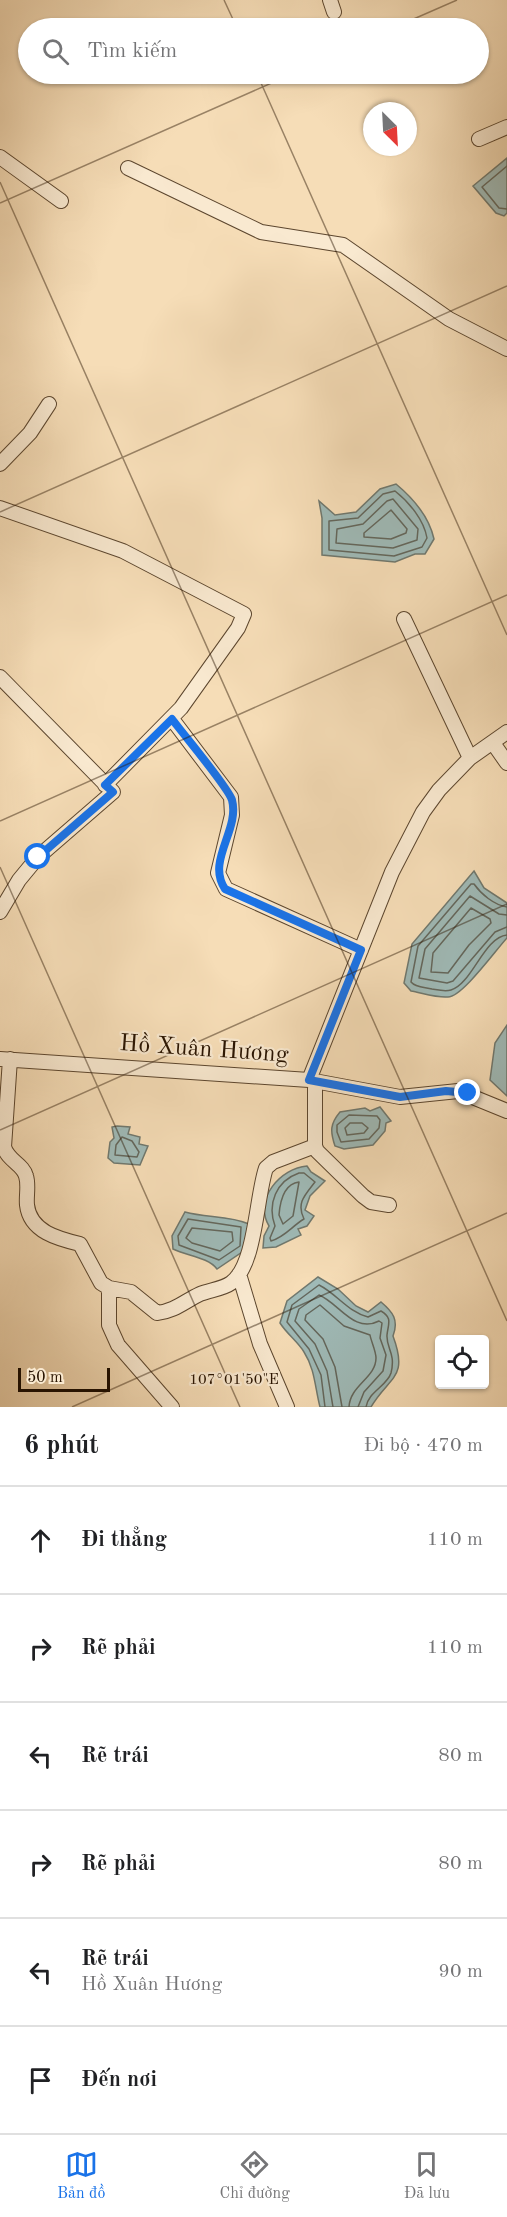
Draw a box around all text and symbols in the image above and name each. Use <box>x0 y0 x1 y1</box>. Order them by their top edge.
search box <box>18 18 489 84</box>
icon: search <box>39 35 72 68</box>
text: Tìm kiếm <box>87 40 177 62</box>
north arrow <box>363 102 417 156</box>
route start <box>24 843 50 869</box>
street label: Hồ Xuân Hương <box>119 1030 290 1068</box>
route end <box>454 1079 480 1105</box>
map controls <box>435 1335 489 1389</box>
button: locate <box>435 1335 489 1389</box>
scale bar <box>18 1365 110 1392</box>
text: 50 m <box>27 1370 63 1386</box>
text: 107°01'50"E <box>189 1373 279 1388</box>
text: 6 phút <box>24 1433 99 1459</box>
text: Đi bộ · 470 m <box>363 1436 483 1456</box>
icon: ahead <box>24 1524 57 1557</box>
text: Đi thẳng <box>81 1529 167 1551</box>
text: 110 m <box>427 1530 483 1550</box>
icon: right <box>24 1632 57 1665</box>
text: Rẽ phải <box>81 1637 156 1659</box>
text: 110 m <box>427 1638 483 1658</box>
icon: left <box>24 1740 57 1773</box>
text: Rẽ trái <box>81 1745 149 1767</box>
text: 80 m <box>438 1746 483 1766</box>
icon: right <box>24 1848 57 1881</box>
text: Rẽ phải <box>81 1853 156 1875</box>
text: 80 m <box>438 1854 483 1874</box>
text: Rẽ trái <box>81 1948 149 1970</box>
icon: left <box>24 1956 57 1989</box>
text: 90 m <box>438 1962 483 1982</box>
text: Hồ Xuân Hương <box>81 1975 222 1995</box>
icon: arrive <box>24 2064 57 2097</box>
text: Đến nơi <box>81 2069 157 2091</box>
tab: Bản đồ <box>57 2148 105 2204</box>
tab: Chỉ đường <box>219 2148 290 2204</box>
tab: Đã lưu <box>404 2148 450 2204</box>

